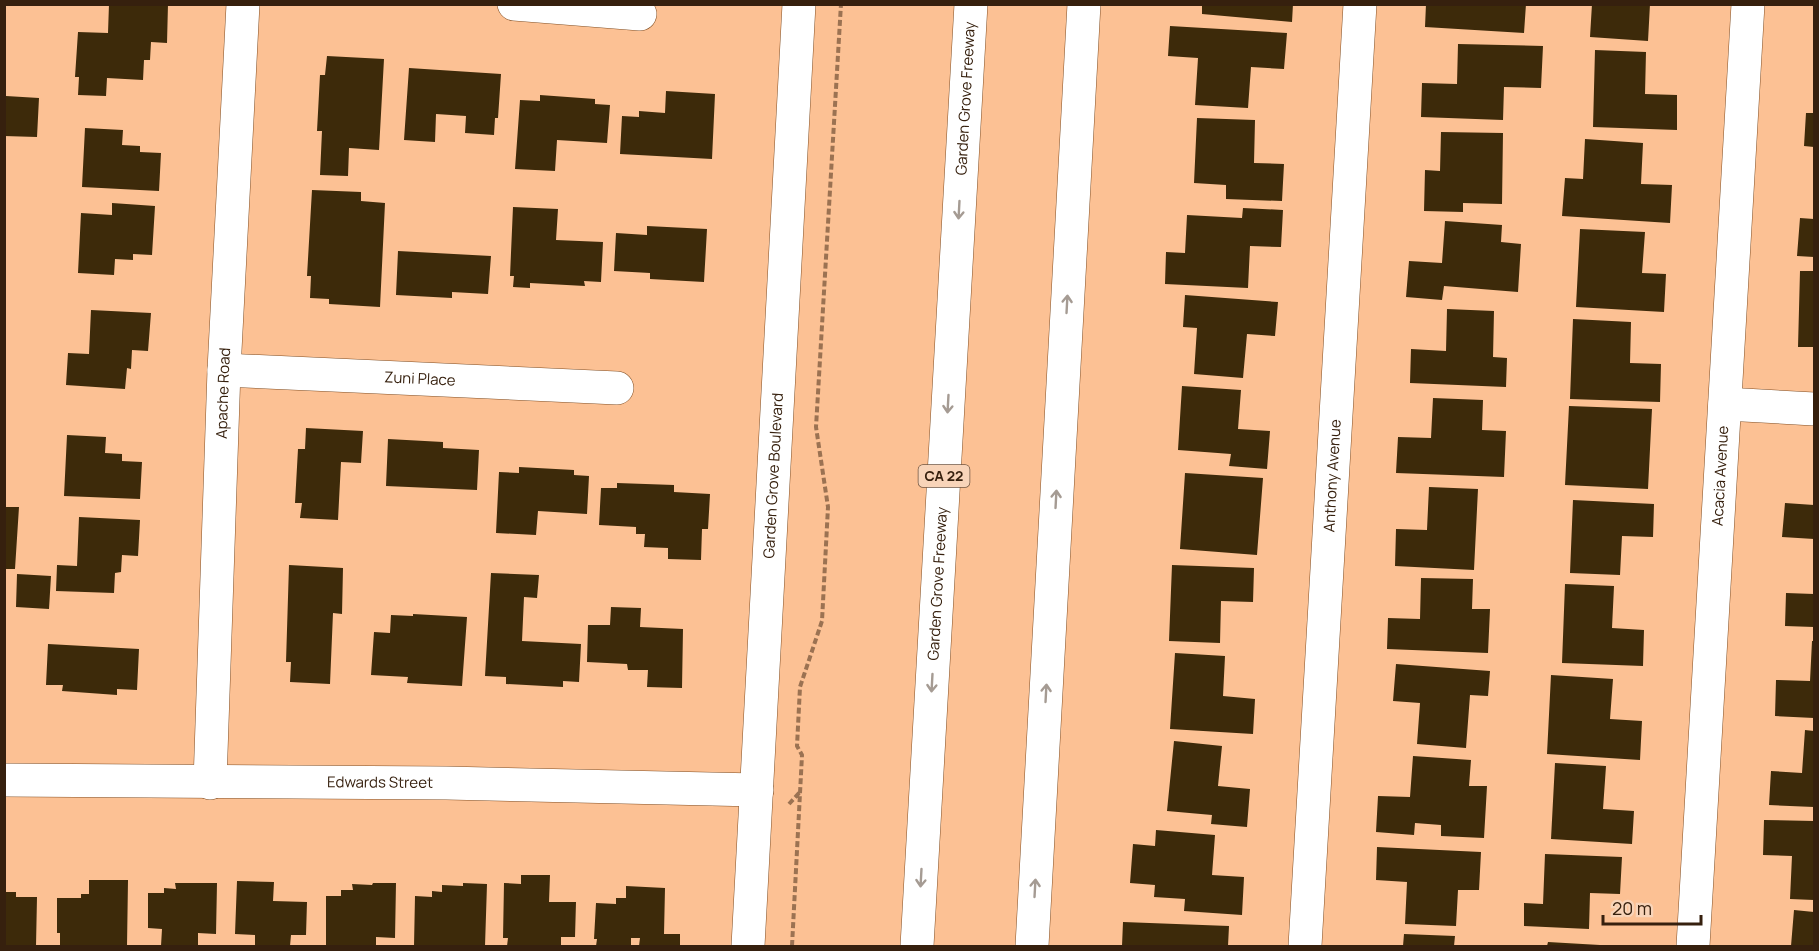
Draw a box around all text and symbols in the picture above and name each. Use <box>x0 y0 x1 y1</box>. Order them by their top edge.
street label: Garden Grove Freeway <box>950 21 980 176</box>
one-way arrow <box>954 199 965 219</box>
one-way arrow <box>1062 295 1073 314</box>
street label: Apache Road <box>211 347 235 439</box>
street label: Zuni Place <box>384 366 456 391</box>
street label: Garden Grove Boulevard <box>758 392 788 559</box>
one-way arrow <box>942 394 953 414</box>
street label: Anthony Avenue <box>1318 418 1346 533</box>
street label: Acacia Avenue <box>1707 425 1733 527</box>
road number: CA 22 <box>918 465 970 487</box>
one-way arrow <box>1051 489 1062 509</box>
street label: Garden Grove Freeway <box>922 506 952 661</box>
one-way arrow <box>927 672 938 692</box>
one-way arrow <box>1040 684 1051 704</box>
street label: Edwards Street <box>327 771 433 793</box>
one-way arrow <box>916 867 927 887</box>
one-way arrow <box>1029 879 1040 899</box>
scale bar <box>1603 888 1700 926</box>
text: 20 m <box>1612 896 1652 920</box>

